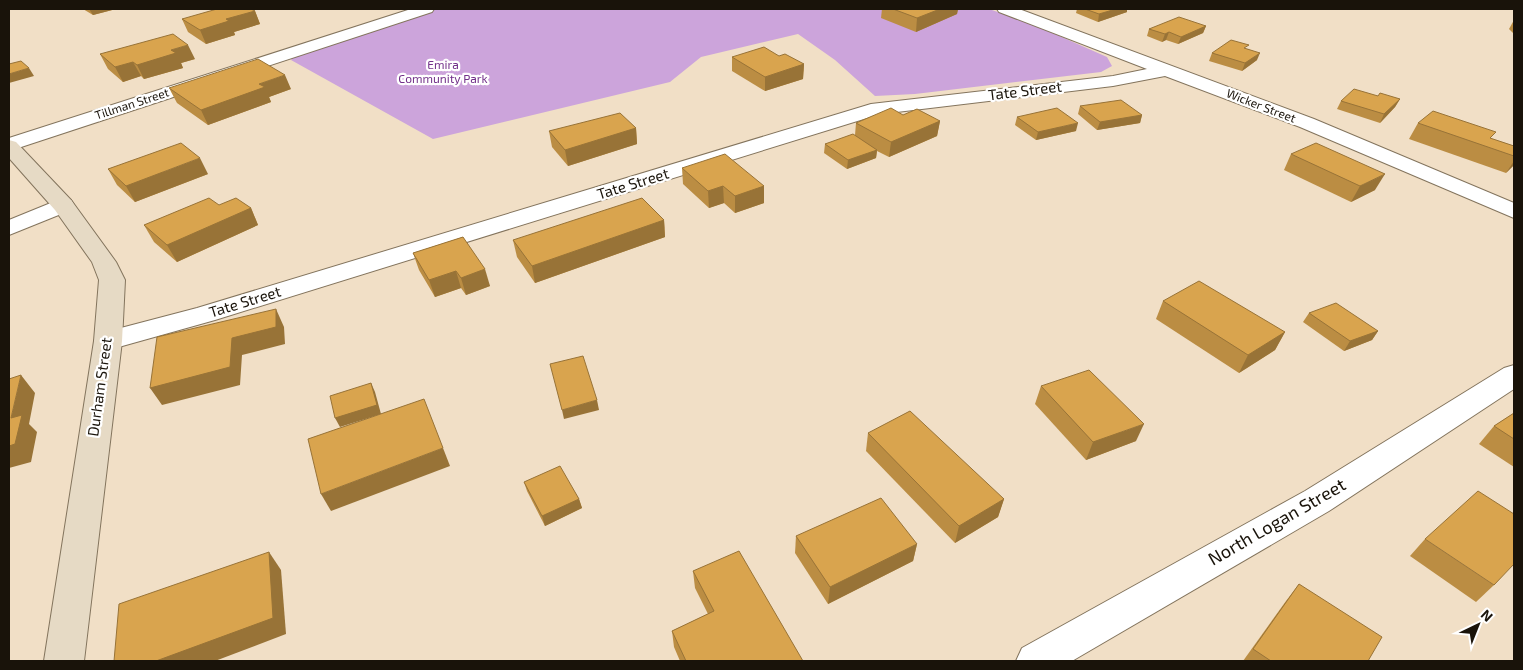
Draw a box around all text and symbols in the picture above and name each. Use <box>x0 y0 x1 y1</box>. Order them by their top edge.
park label: Emira Community Park <box>398 57 488 85</box>
street label: Tate Street <box>987 77 1063 103</box>
street label: Tillman Street <box>93 84 171 122</box>
street label: Wicker Street <box>1225 85 1298 125</box>
street label: Tate Street <box>595 163 671 203</box>
street label: Tate Street <box>207 281 283 321</box>
street label: Durham Street <box>83 336 115 437</box>
street label: North Logan Street <box>1204 473 1349 569</box>
north arrow <box>1453 600 1503 650</box>
text: N <box>1478 605 1497 625</box>

